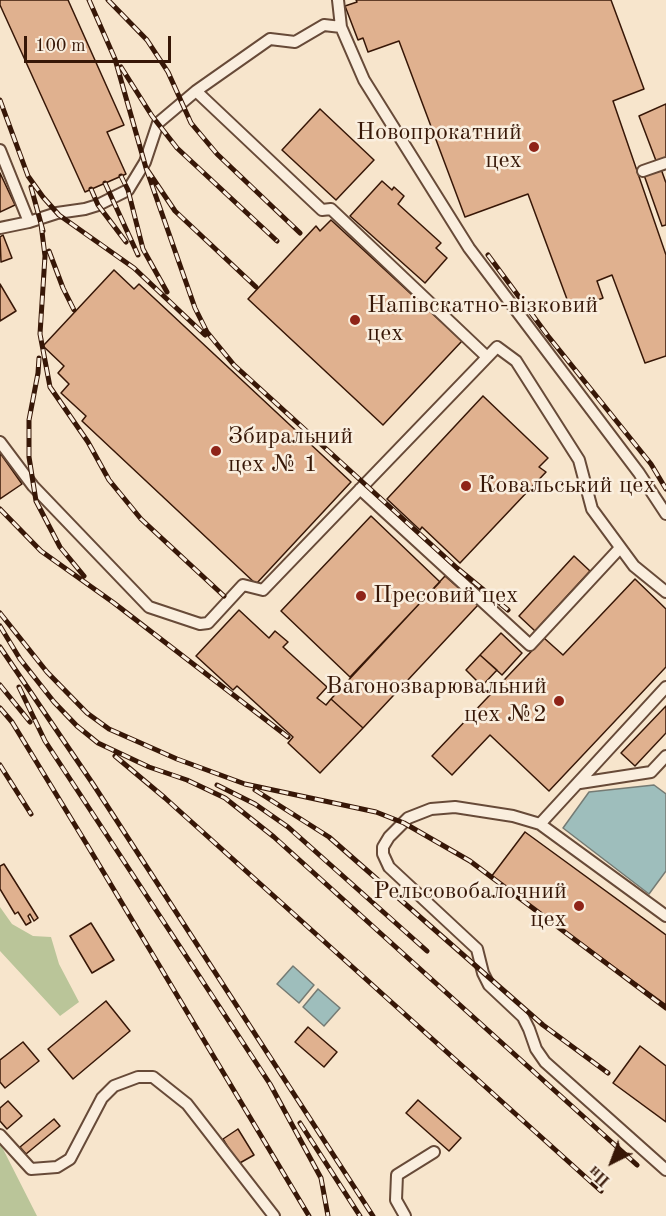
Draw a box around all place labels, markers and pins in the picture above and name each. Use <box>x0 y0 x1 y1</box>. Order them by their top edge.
place label: Новопрокатний цех <box>356 119 522 175</box>
marker: Новопрокатний цех <box>527 140 541 154</box>
place label: Напівскатно-візковий цех <box>367 292 598 348</box>
marker: Напівскатно-візковий цех <box>348 313 362 327</box>
place label: Збиральний цех № 1 <box>228 423 353 479</box>
marker: Збиральний цех № 1 <box>209 444 223 458</box>
place label: Ковальський цех <box>478 472 656 500</box>
marker: Ковальський цех <box>459 479 473 493</box>
place label: Пресовий цех <box>373 582 518 610</box>
marker: Пресовий цех <box>354 589 368 603</box>
place label: Вагонозварювальний цех №2 <box>326 673 547 729</box>
marker: Вагонозварювальний цех №2 <box>552 694 566 708</box>
place label: Рельсовобалочний цех <box>373 878 567 934</box>
marker: Рельсовобалочний цех <box>572 899 586 913</box>

